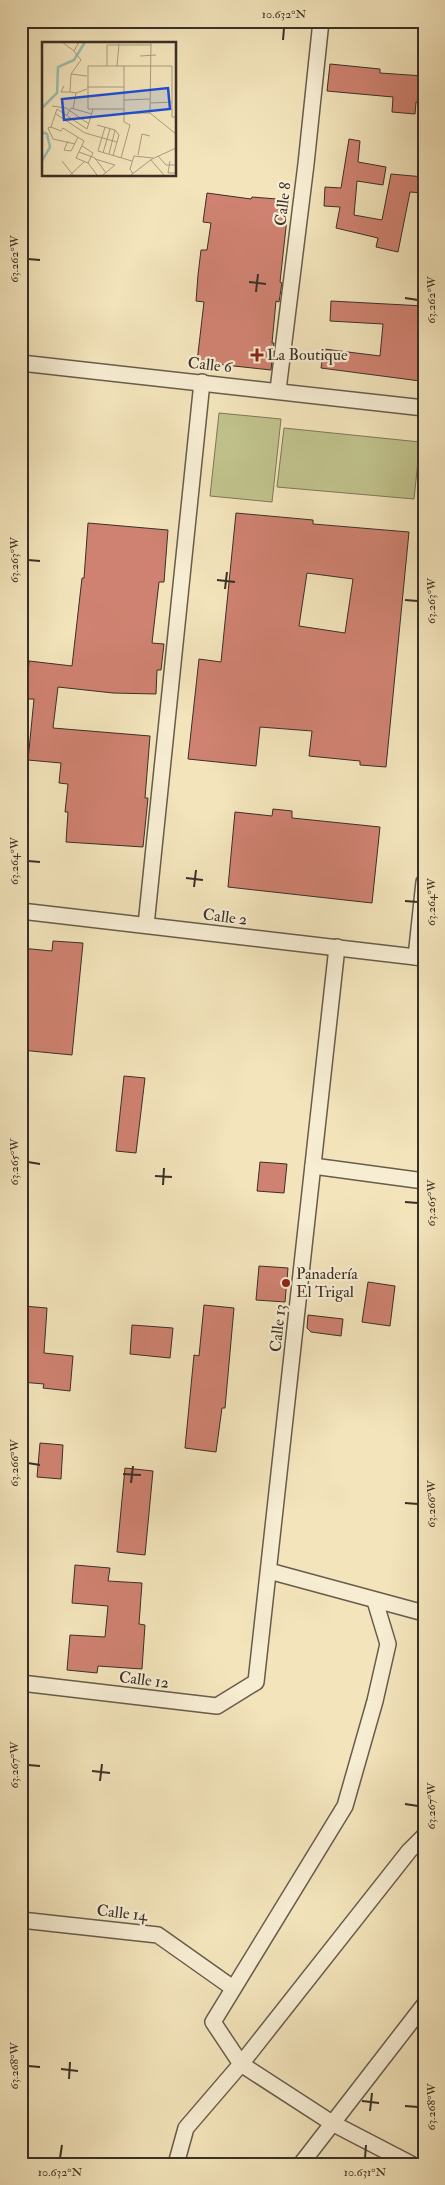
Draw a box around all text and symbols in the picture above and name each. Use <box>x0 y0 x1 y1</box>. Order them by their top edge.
text: 10.632°N <box>262 7 306 22</box>
inset map <box>42 42 176 176</box>
street label: Calle 8 <box>270 180 296 227</box>
text: 63.262°W <box>7 234 22 283</box>
text: 63.262°W <box>424 275 439 324</box>
place label: La Boutique <box>267 345 348 365</box>
marker: La Boutique <box>251 349 263 361</box>
street label: Calle 6 <box>187 353 234 377</box>
text: 63.263°W <box>7 536 22 583</box>
text: 63.263°W <box>424 577 439 624</box>
text: 63.264°W <box>7 836 22 885</box>
text: 63.264°W <box>424 877 439 926</box>
street label: Calle 2 <box>202 904 248 930</box>
text: 63.265°W <box>7 1138 22 1185</box>
text: 63.265°W <box>424 1179 439 1226</box>
place label: Panadería El Trigal <box>296 1264 358 1302</box>
marker: Panadería El Trigal <box>280 1277 292 1289</box>
street label: Calle 13 <box>266 1303 290 1353</box>
text: 63.266°W <box>7 1438 22 1487</box>
text: 63.266°W <box>424 1479 439 1528</box>
street label: Calle 12 <box>118 1667 170 1693</box>
text: 63.267°W <box>7 1741 22 1789</box>
text: 63.267°W <box>424 1782 439 1830</box>
street label: Calle 14 <box>96 1900 150 1926</box>
text: 63.268°W <box>7 2042 22 2090</box>
text: 63.268°W <box>424 2083 439 2131</box>
text: 10.632°N <box>38 2165 82 2180</box>
text: 10.631°N <box>344 2165 387 2180</box>

